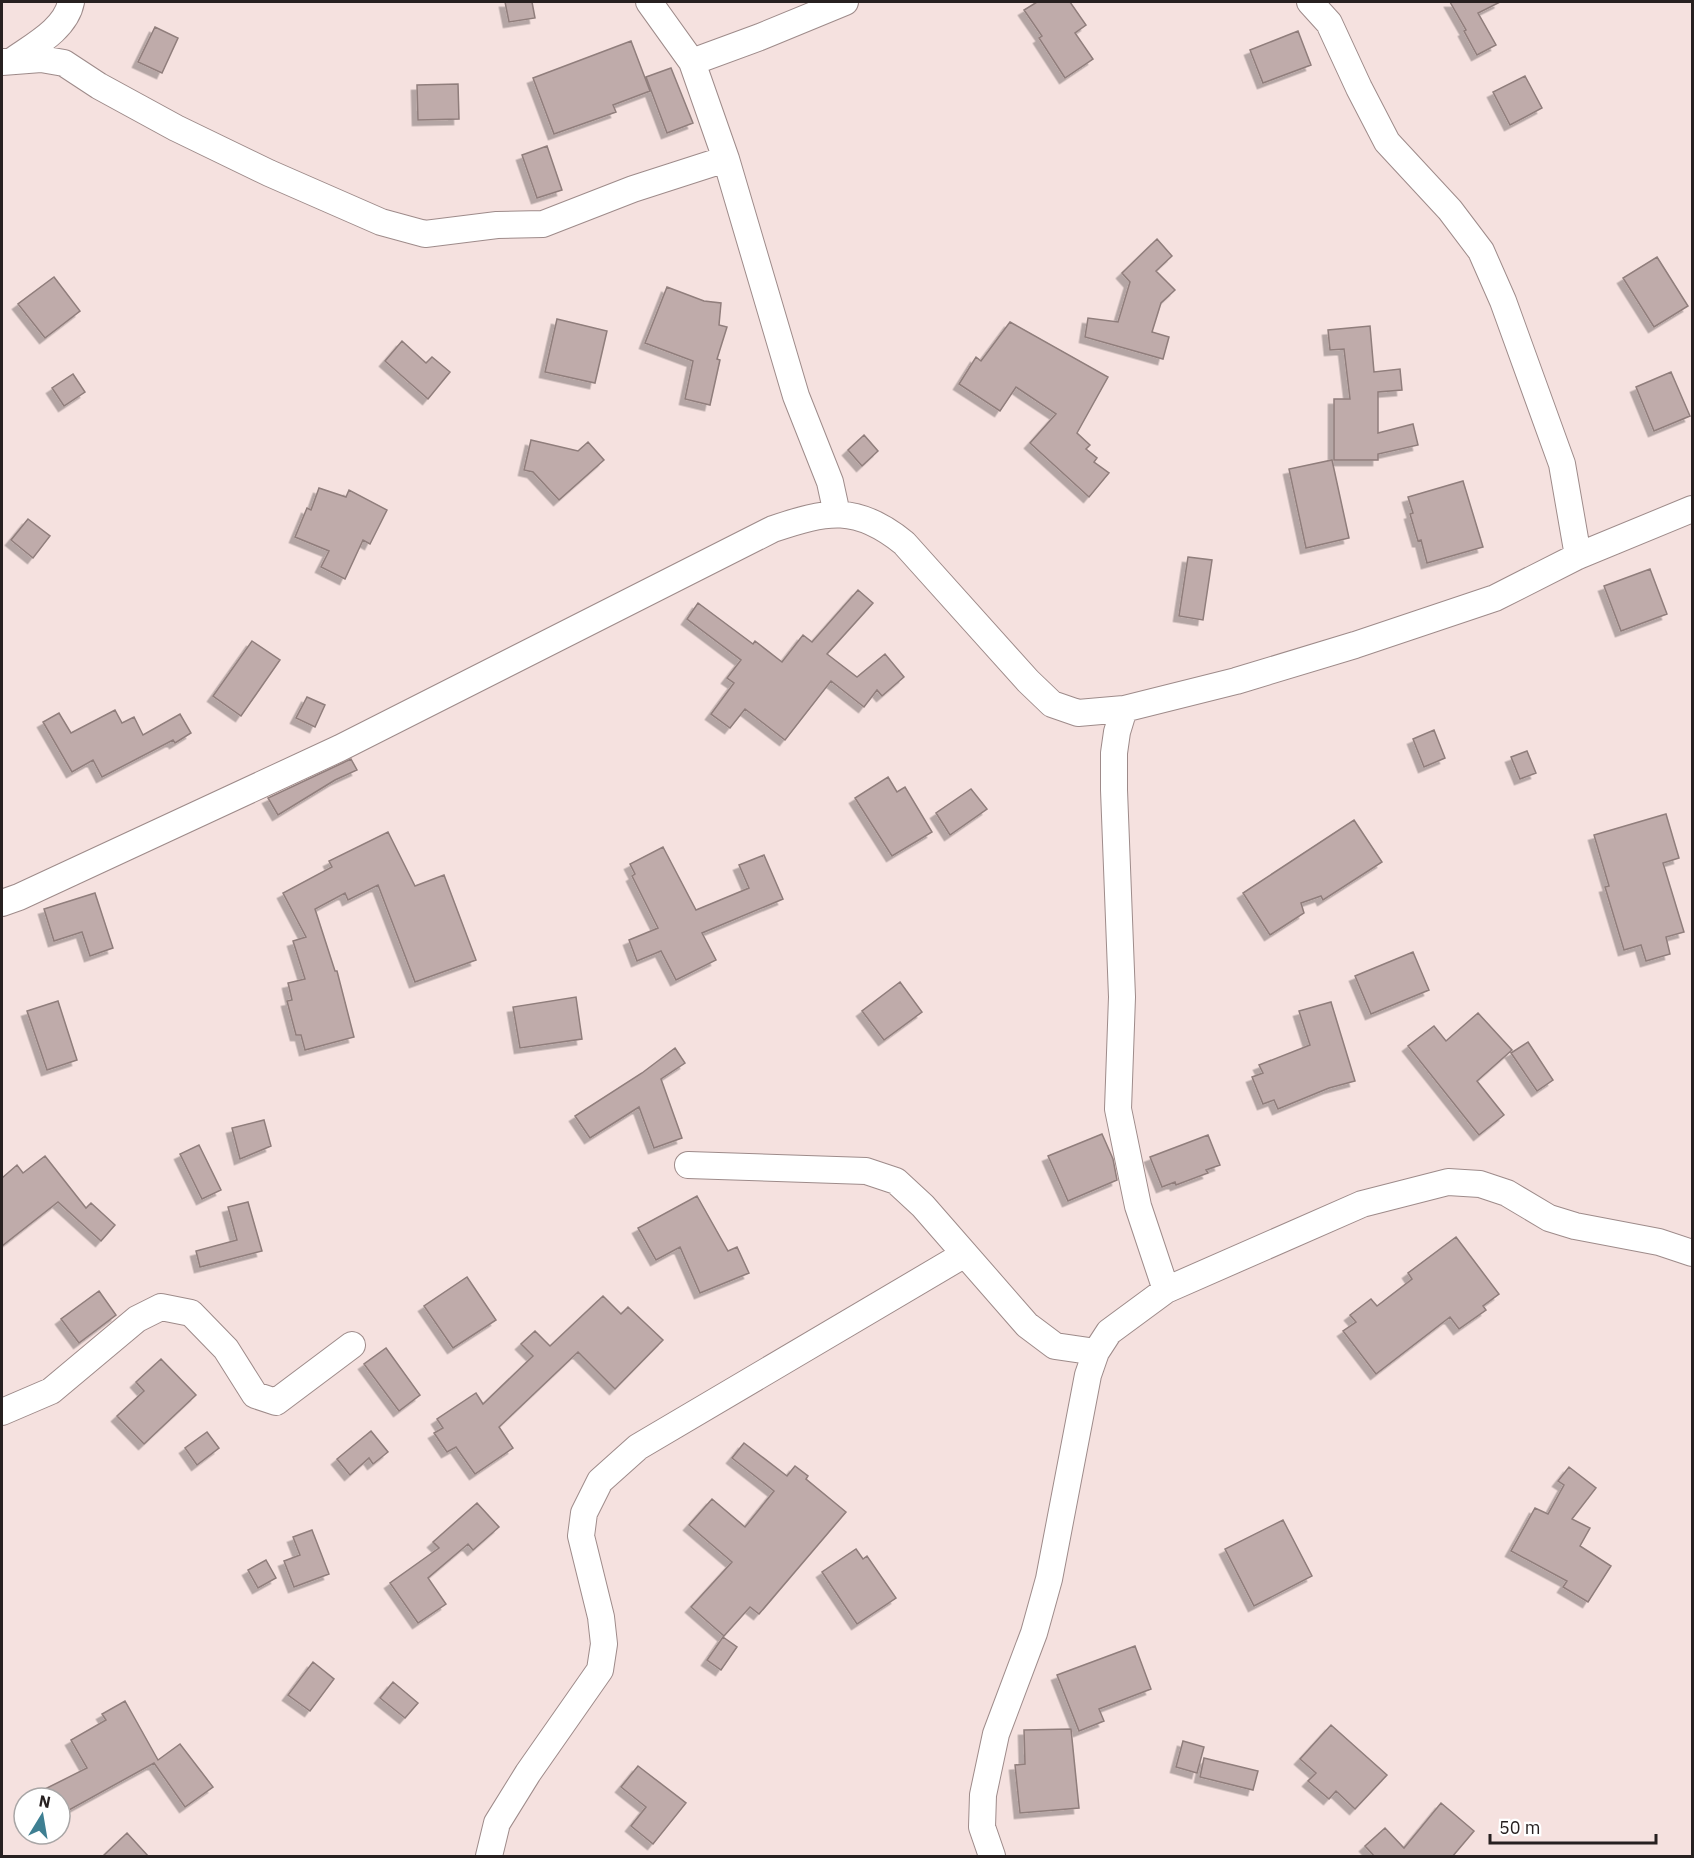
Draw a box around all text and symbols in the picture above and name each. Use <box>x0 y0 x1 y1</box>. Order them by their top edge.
north arrow <box>12 1786 72 1846</box>
text: N <box>37 1790 52 1812</box>
scale bar <box>1490 1807 1656 1845</box>
text: 50 m <box>1499 1816 1541 1839</box>

